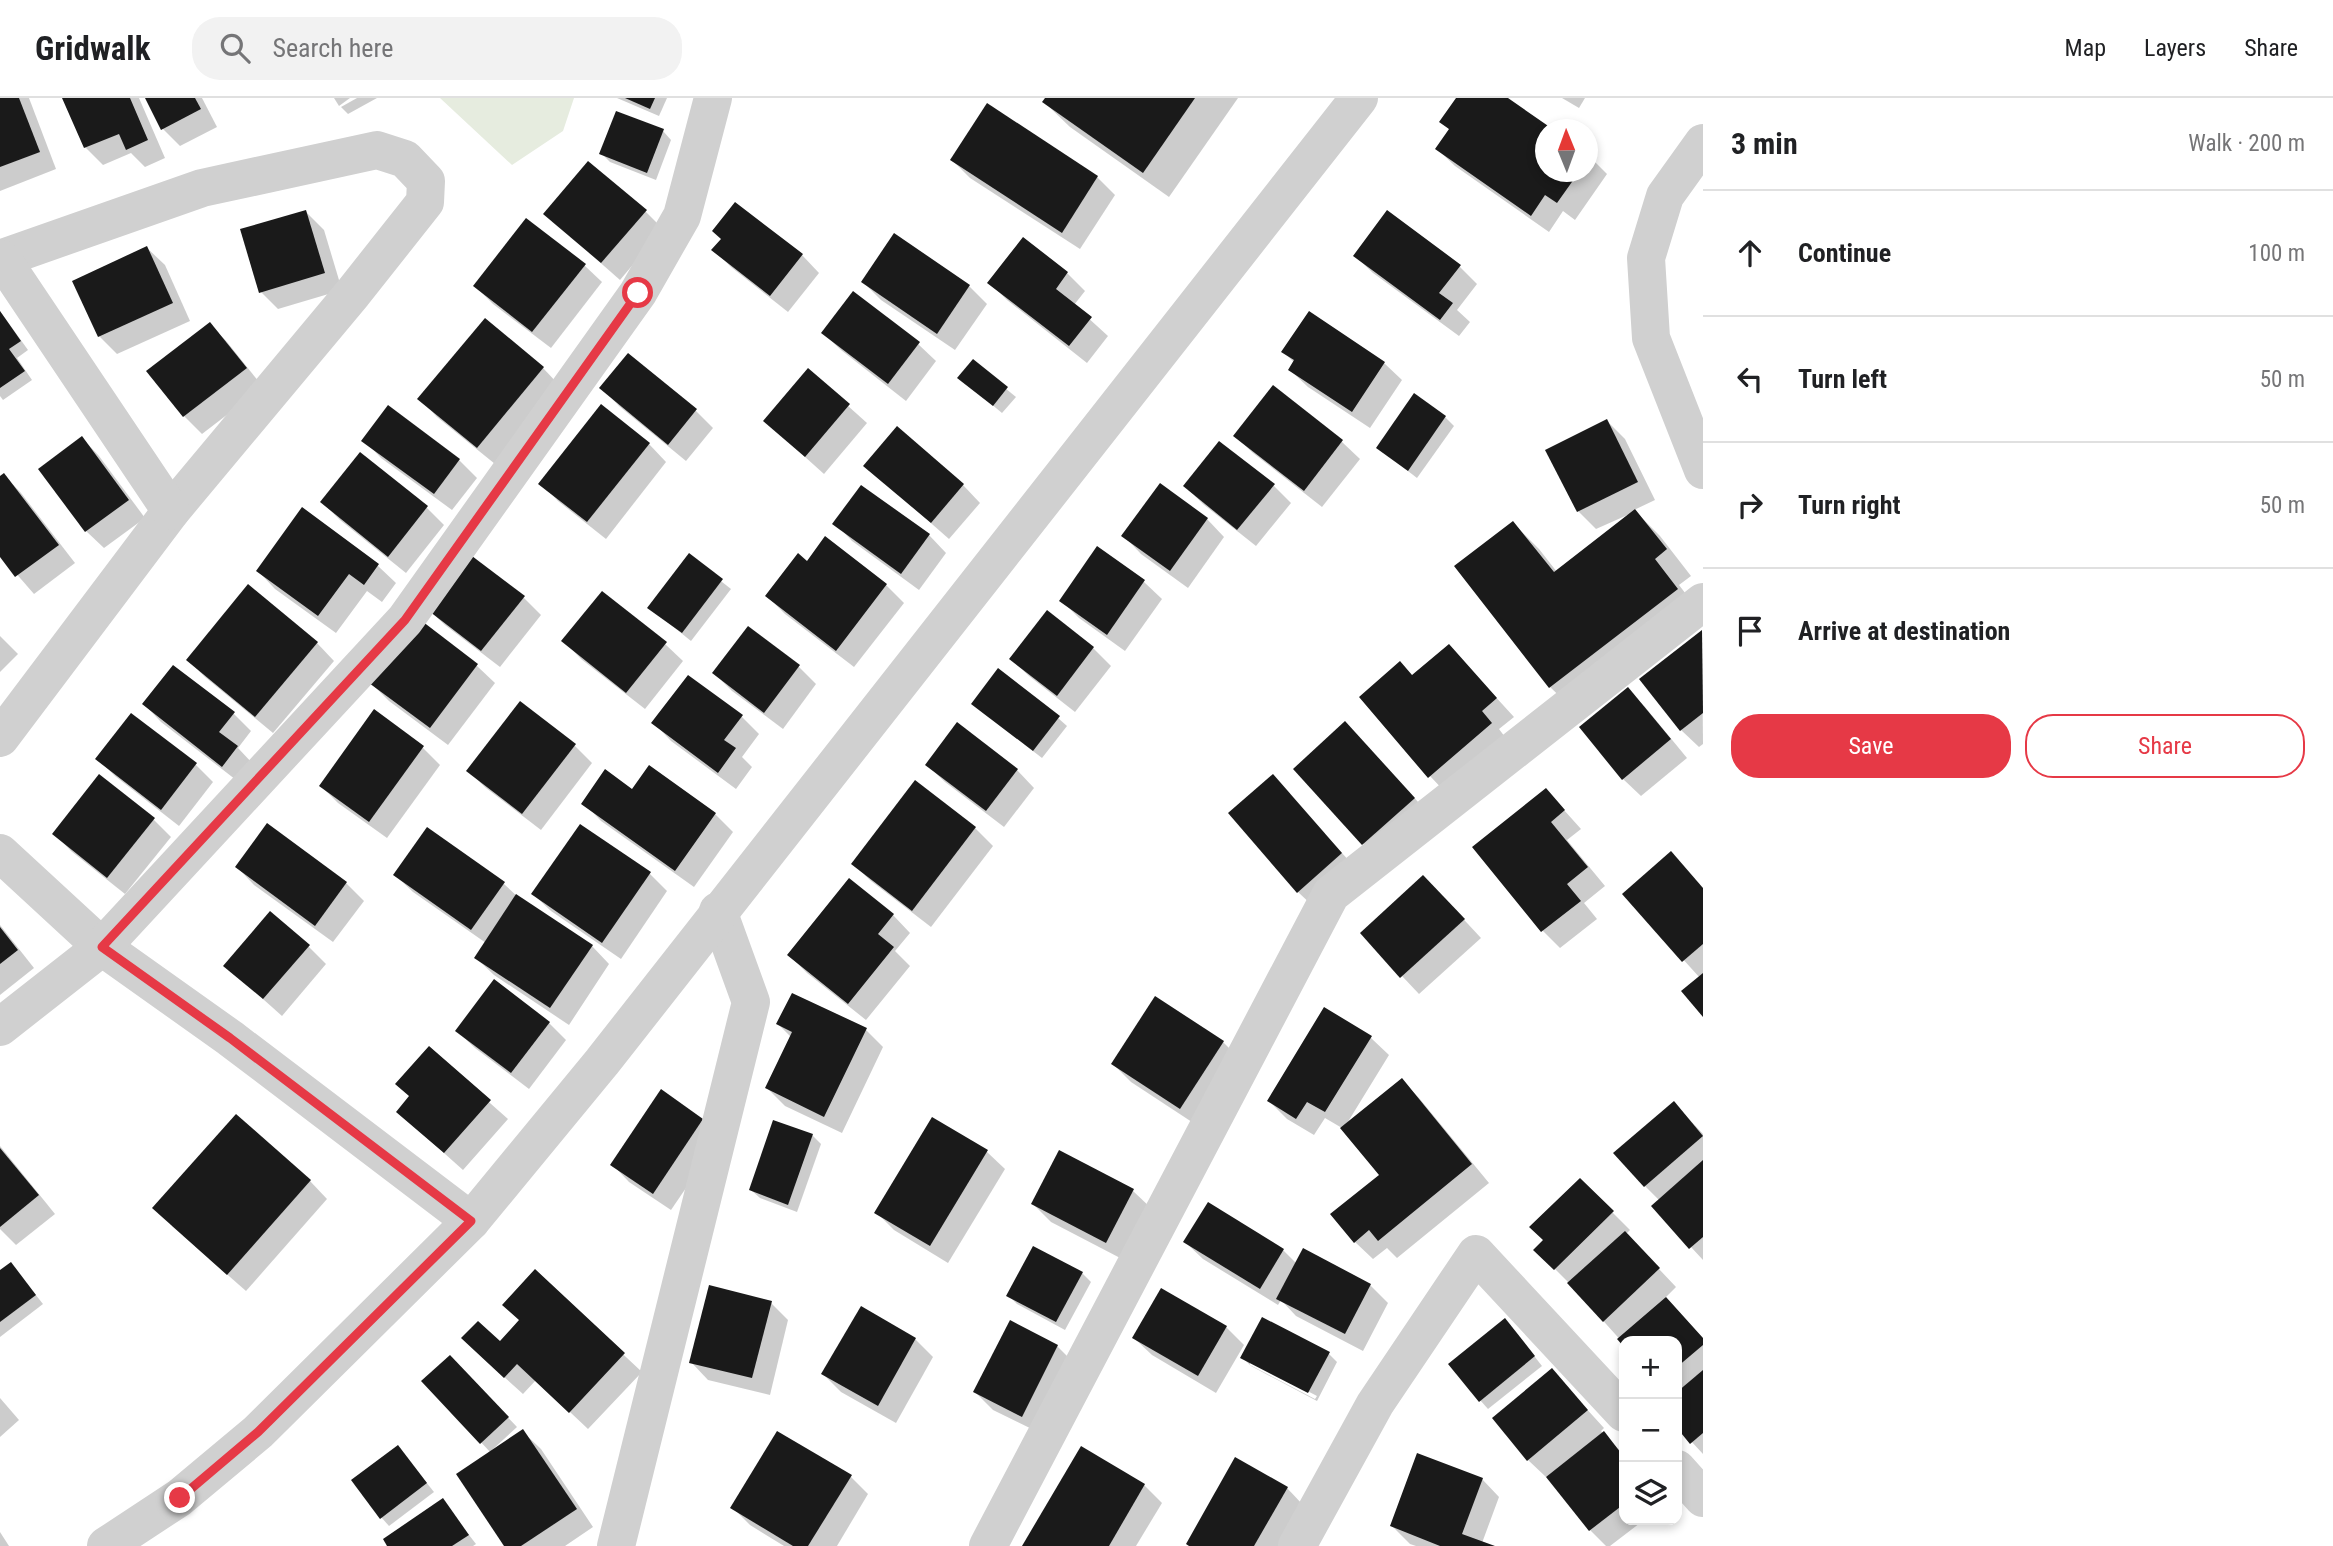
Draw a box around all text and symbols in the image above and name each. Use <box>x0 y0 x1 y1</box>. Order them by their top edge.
search box <box>192 17 682 80</box>
text: Gridwalk <box>35 29 150 68</box>
icon: search <box>216 29 254 67</box>
text: Search here <box>272 33 393 63</box>
text: Map <box>2065 34 2106 62</box>
text: Layers <box>2144 34 2206 62</box>
text: Share <box>2244 34 2298 62</box>
north arrow <box>1535 119 1598 182</box>
text: 3 min <box>1731 126 1798 161</box>
text: Walk · 200 m <box>2188 130 2305 157</box>
icon: ahead <box>1731 234 1769 272</box>
text: Continue <box>1798 238 1891 268</box>
text: 100 m <box>2248 240 2305 267</box>
route start <box>622 277 653 308</box>
icon: left <box>1731 360 1769 398</box>
text: Turn left <box>1798 364 1887 394</box>
text: 50 m <box>2260 366 2305 393</box>
icon: right <box>1731 486 1769 524</box>
text: Turn right <box>1798 490 1900 520</box>
text: 50 m <box>2260 492 2305 519</box>
icon: arrive <box>1731 612 1769 650</box>
text: Arrive at destination <box>1798 616 2010 646</box>
button: Save <box>1731 714 2011 778</box>
button: Share <box>2025 714 2305 778</box>
map controls <box>1619 1336 1682 1525</box>
button: + <box>1619 1336 1682 1399</box>
button: − <box>1619 1399 1682 1462</box>
button: layers <box>1619 1462 1682 1525</box>
route end <box>164 1482 195 1513</box>

